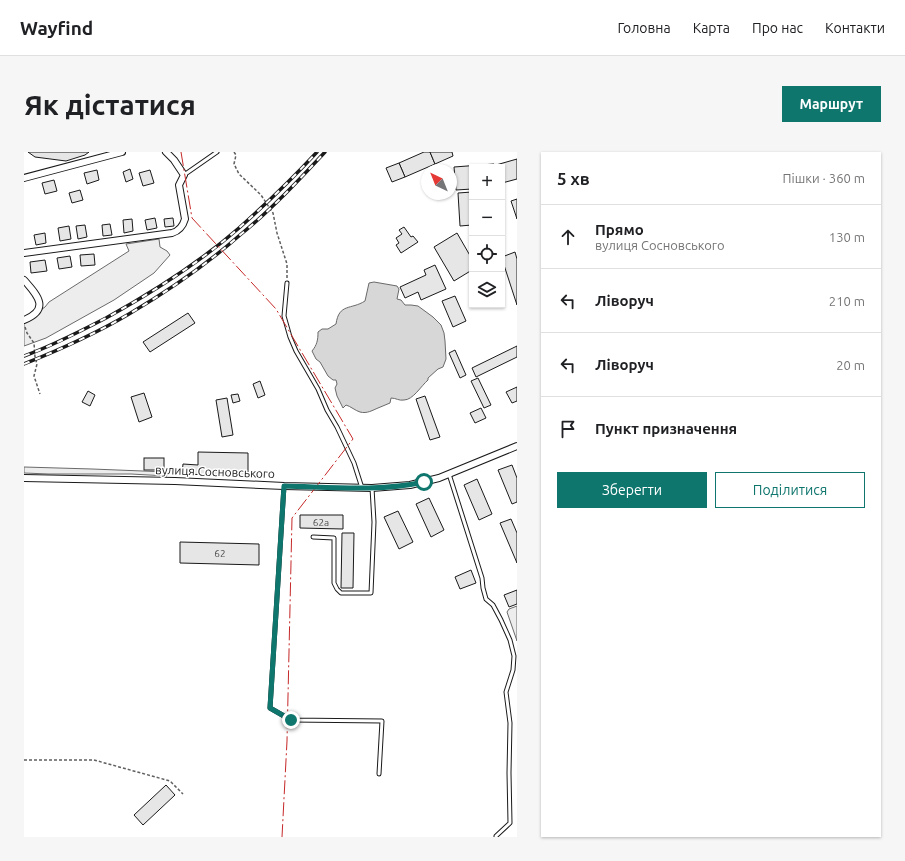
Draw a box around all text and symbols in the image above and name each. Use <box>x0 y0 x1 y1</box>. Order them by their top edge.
text: Wayfind <box>20 17 93 39</box>
text: Головна <box>617 20 671 36</box>
text: Карта <box>693 20 730 36</box>
text: Про нас <box>752 20 803 36</box>
text: Контакти <box>825 20 885 36</box>
button: Маршрут <box>782 86 881 122</box>
text: Як дістатися <box>24 89 196 120</box>
north arrow <box>421 164 457 200</box>
map controls <box>469 164 505 308</box>
button: + <box>469 164 505 200</box>
text: 5 хв <box>557 169 590 188</box>
text: Пішки · 360 m <box>783 171 865 185</box>
button: − <box>469 200 505 236</box>
text: Прямо <box>595 221 644 238</box>
icon: ahead <box>557 226 579 248</box>
text: 130 m <box>829 230 865 244</box>
button: locate <box>469 236 505 272</box>
text: вулиця Сосновського <box>595 238 725 252</box>
button: layers <box>469 272 505 308</box>
icon: left <box>557 290 579 312</box>
text: Ліворуч <box>595 292 654 309</box>
text: 210 m <box>829 294 865 308</box>
icon: left <box>557 354 579 376</box>
text: Ліворуч <box>595 356 654 373</box>
text: 20 m <box>836 358 865 372</box>
icon: arrive <box>557 418 579 440</box>
text: Пункт призначення <box>595 420 737 437</box>
street label: вулиця Сосновського <box>155 463 275 480</box>
button: Зберегти <box>557 472 707 508</box>
button: Поділитися <box>715 472 865 508</box>
route start <box>415 473 433 491</box>
house number: 62а <box>313 517 329 528</box>
house number: 62 <box>214 548 226 559</box>
route end <box>282 711 300 729</box>

